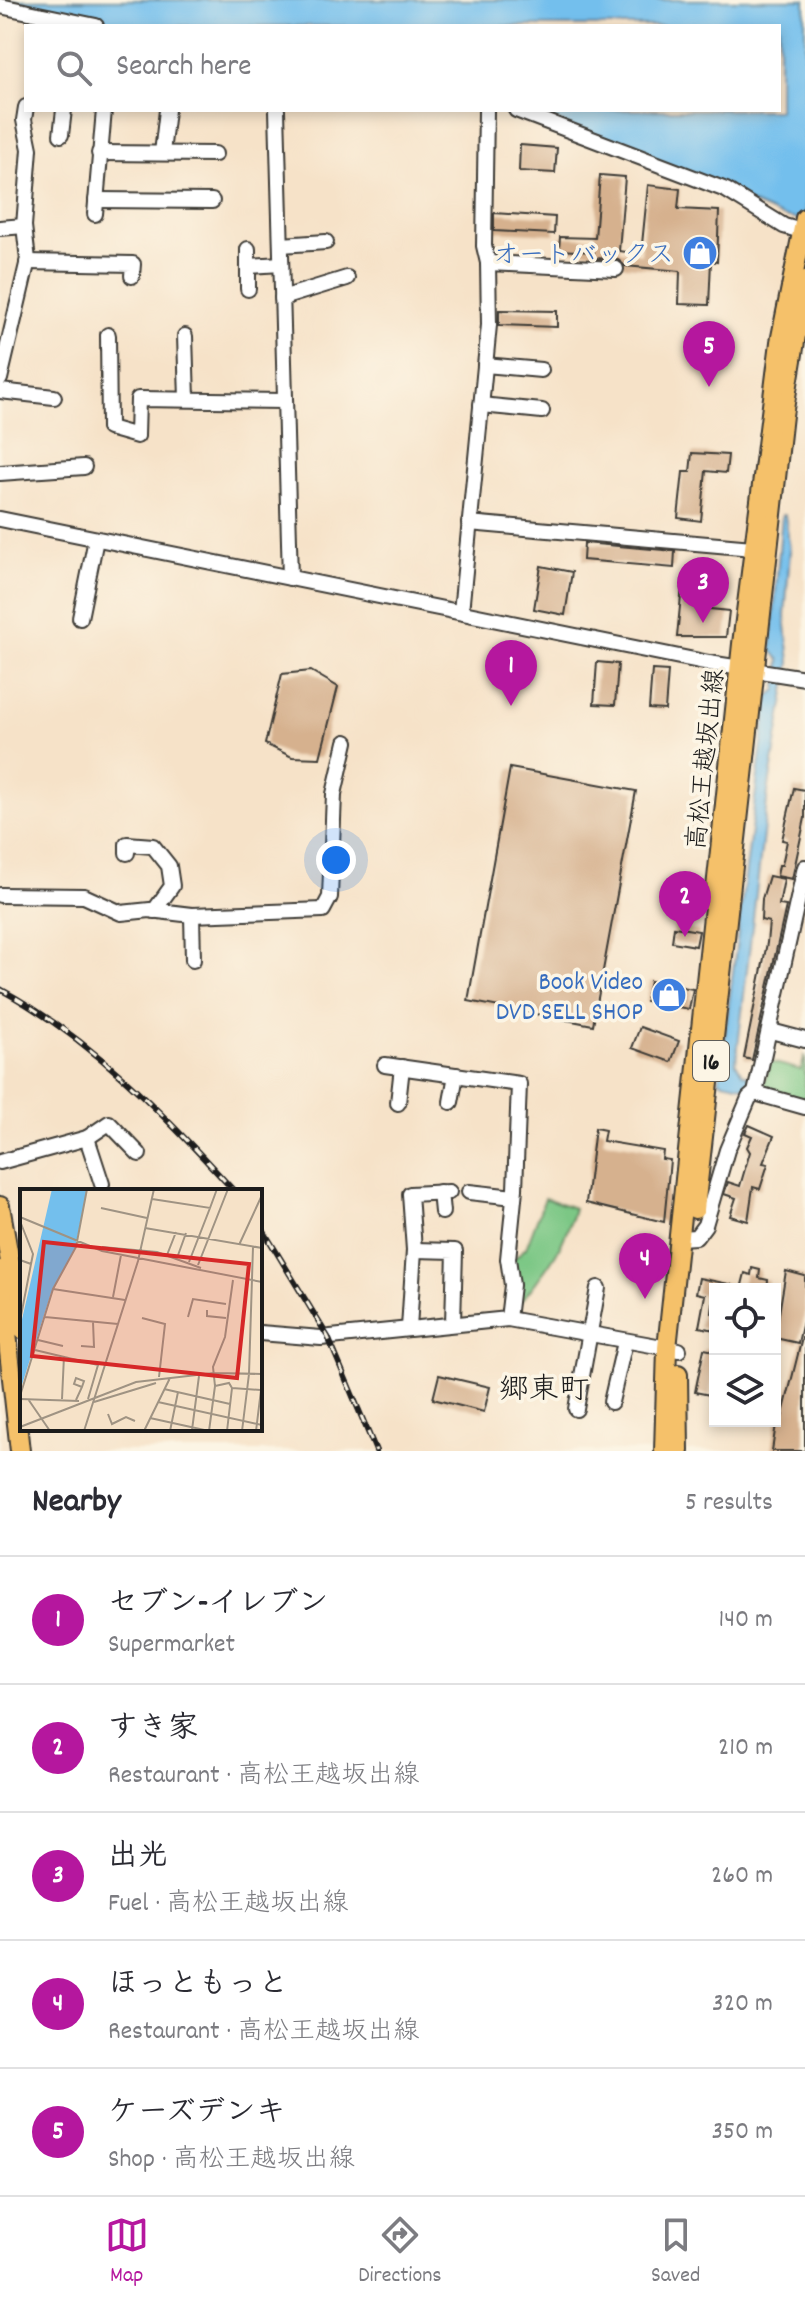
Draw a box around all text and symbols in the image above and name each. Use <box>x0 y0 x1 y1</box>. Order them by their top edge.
search box <box>24 24 781 112</box>
icon: search <box>52 46 96 90</box>
text: Search here <box>116 47 252 90</box>
shop icon: オートバックス <box>681 234 719 272</box>
place label: オートバックス <box>493 238 674 275</box>
pin: 5 <box>683 321 735 387</box>
pin: 3 <box>677 557 729 623</box>
pin: 1 <box>485 640 537 706</box>
street label: 高松王越坂出線 <box>680 667 735 852</box>
your location <box>316 840 356 880</box>
pin: 2 <box>659 871 711 937</box>
place label: Book Video DVD SELL SHOP <box>496 965 643 1032</box>
shop icon: Book Video DVD SELL SHOP <box>650 976 688 1014</box>
road number: 16 <box>693 1041 729 1081</box>
inset map <box>20 1189 262 1431</box>
pin: 4 <box>619 1233 671 1299</box>
map controls <box>709 1283 781 1427</box>
button: locate <box>709 1283 781 1355</box>
button: layers <box>709 1355 781 1427</box>
district label: 郷東町 <box>499 1371 589 1414</box>
text: Nearby <box>32 1479 121 1528</box>
text: 5 results <box>685 1485 773 1522</box>
text: セブン-イレブン <box>108 1584 328 1627</box>
text: 1 <box>55 1602 61 1639</box>
text: 140 m <box>719 1602 773 1639</box>
text: Supermarket <box>108 1627 235 1664</box>
text: すき家 <box>108 1709 198 1752</box>
text: 2 <box>52 1730 64 1767</box>
text: 210 m <box>718 1730 773 1767</box>
text: Restaurant · 高松王越坂出線 <box>108 1758 419 1795</box>
text: 出光 <box>108 1837 168 1880</box>
text: 3 <box>52 1858 64 1895</box>
text: 260 m <box>711 1858 773 1895</box>
text: Fuel · 高松王越坂出線 <box>108 1886 348 1923</box>
text: ほっともっと <box>108 1965 288 2008</box>
text: 4 <box>53 1986 63 2023</box>
text: 320 m <box>712 1986 773 2023</box>
text: Restaurant · 高松王越坂出線 <box>108 2014 419 2051</box>
text: ケーズデンキ <box>108 2093 286 2136</box>
text: 5 <box>52 2114 64 2151</box>
text: 350 m <box>711 2114 773 2151</box>
text: Shop · 高松王越坂出線 <box>108 2142 355 2179</box>
tab: Map <box>105 2213 149 2292</box>
tab: Directions <box>358 2213 442 2292</box>
tab: Saved <box>651 2213 700 2292</box>

